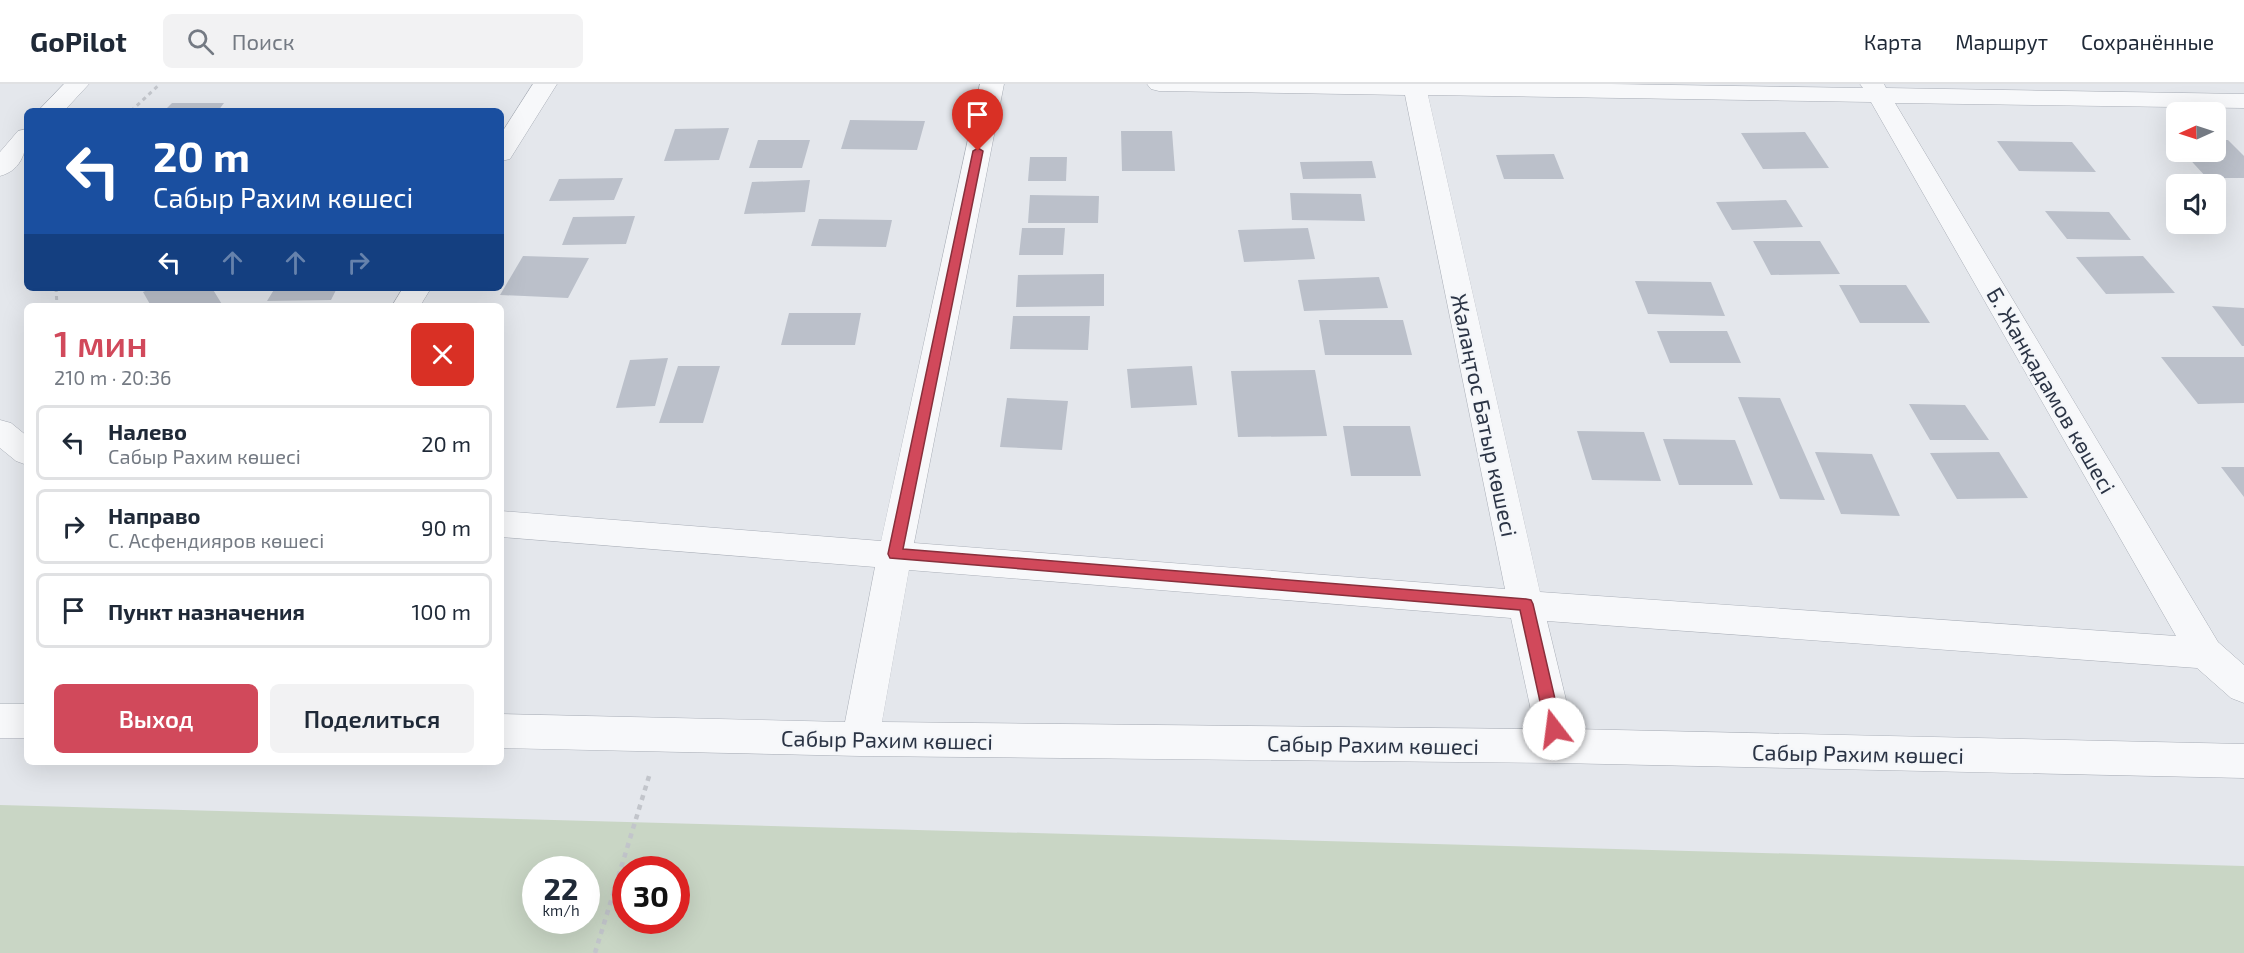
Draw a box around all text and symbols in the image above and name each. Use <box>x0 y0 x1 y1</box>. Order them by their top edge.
search box <box>163 14 583 68</box>
text: GoPilot <box>30 24 127 58</box>
icon: search <box>184 25 217 58</box>
text: Поиск <box>232 28 295 54</box>
text: Карта <box>1864 29 1922 54</box>
text: Маршрут <box>1955 29 2048 54</box>
text: Сохранённые <box>2081 29 2214 54</box>
pin <box>952 89 1003 151</box>
icon: arrive <box>961 98 994 131</box>
north arrow <box>2166 102 2226 162</box>
map controls <box>2166 102 2226 234</box>
text: 20 m <box>153 130 250 180</box>
icon: left <box>54 132 132 210</box>
button: sound <box>2166 174 2226 234</box>
text: Сабыр Рахим көшесі <box>153 181 413 213</box>
icon: left <box>153 246 186 279</box>
icon: ahead <box>216 246 249 279</box>
icon: ahead <box>279 246 312 279</box>
icon: right <box>342 246 375 279</box>
street label: Б. Жанқадамов көшесі <box>1982 282 2122 498</box>
street label: Жалаңтос Батыр көшесі <box>1446 291 1524 539</box>
text: 1 мин <box>54 321 148 364</box>
button: close <box>411 323 474 386</box>
text: 210 m · 20:36 <box>54 365 171 389</box>
text: Налево <box>108 418 187 444</box>
icon: left <box>57 426 90 459</box>
text: 20 m <box>421 430 471 456</box>
text: Сабыр Рахим көшесі <box>108 444 301 468</box>
text: Направо <box>108 502 201 528</box>
icon: right <box>57 510 90 543</box>
text: 90 m <box>421 514 471 540</box>
text: С. Асфендияров көшесі <box>108 528 324 552</box>
icon: arrive <box>57 594 90 627</box>
text: Пункт назначения <box>108 598 305 624</box>
text: 100 m <box>412 598 471 624</box>
button: Выход <box>54 684 258 753</box>
button: Поделиться <box>270 684 474 753</box>
position arrow <box>1522 697 1586 761</box>
street label: Сабыр Рахим көшесі <box>781 724 993 754</box>
street label: Сабыр Рахим көшесі <box>1267 729 1479 759</box>
street label: Сабыр Рахим көшесі <box>1752 738 1964 768</box>
speed limit sign: 30 <box>612 856 690 934</box>
text: 22 <box>544 870 578 906</box>
text: km/h <box>542 901 580 919</box>

